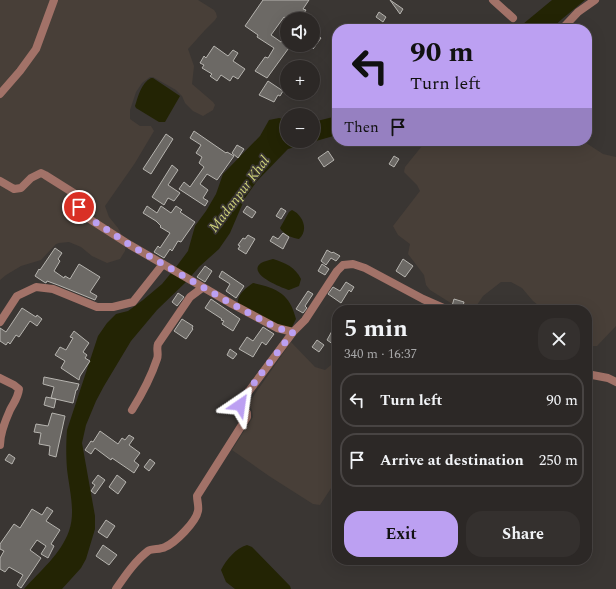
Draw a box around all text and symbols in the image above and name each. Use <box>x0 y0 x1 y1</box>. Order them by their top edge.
map controls <box>280 12 320 148</box>
button: sound <box>280 12 320 52</box>
text: 90 m <box>410 31 474 74</box>
icon: left <box>344 40 396 92</box>
button: + <box>280 60 320 100</box>
text: Turn left <box>410 70 481 97</box>
button: − <box>280 108 320 148</box>
text: Then <box>344 116 379 139</box>
icon: arrive <box>387 116 409 138</box>
water label: Madanpur Khal <box>203 151 275 237</box>
pin <box>62 190 96 224</box>
icon: arrive <box>68 196 90 218</box>
text: 5 min <box>344 311 408 347</box>
button: close <box>538 318 580 360</box>
text: 340 m · 16:37 <box>344 344 417 364</box>
position arrow <box>219 384 261 426</box>
icon: left <box>346 389 368 411</box>
text: Turn left <box>380 389 442 412</box>
text: 90 m <box>546 389 578 412</box>
icon: arrive <box>346 449 368 471</box>
text: Arrive at destination <box>380 449 524 472</box>
text: 250 m <box>539 449 578 472</box>
button: Exit <box>344 511 458 557</box>
button: Share <box>466 511 580 557</box>

